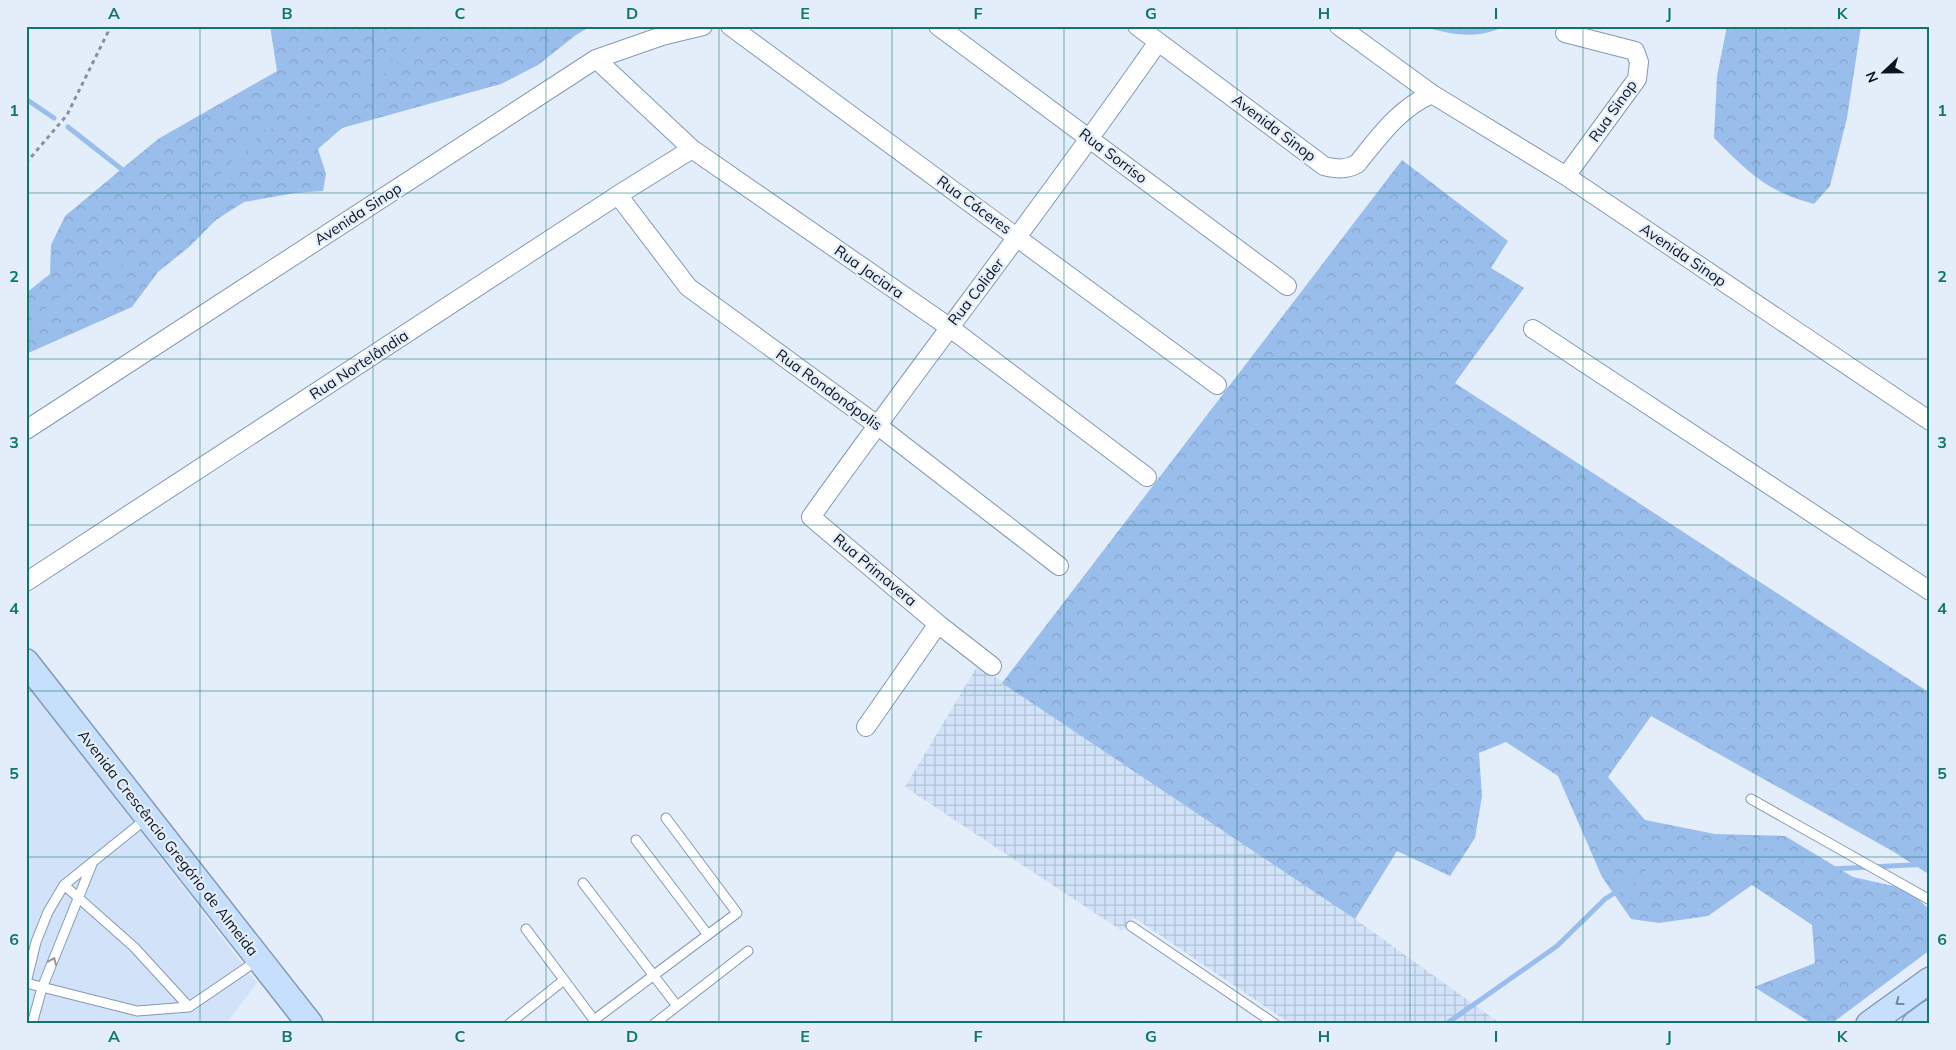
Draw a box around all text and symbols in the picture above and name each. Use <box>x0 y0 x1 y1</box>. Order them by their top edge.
text: A <box>108 3 120 23</box>
text: B <box>281 3 293 23</box>
text: C <box>455 3 466 23</box>
text: D <box>626 3 638 23</box>
text: E <box>800 3 810 23</box>
text: F <box>973 3 983 23</box>
text: G <box>1145 3 1157 23</box>
text: H <box>1318 3 1330 23</box>
text: I <box>1494 3 1498 23</box>
text: J <box>1666 3 1672 23</box>
text: K <box>1837 3 1849 23</box>
north arrow <box>1858 48 1908 98</box>
text: N <box>1862 69 1882 85</box>
street label: Rua Sinop <box>1584 76 1641 145</box>
street label: Avenida Sinop <box>1229 90 1320 165</box>
text: 1 <box>9 100 19 120</box>
text: 1 <box>1937 100 1947 120</box>
street label: Rua Sorriso <box>1076 124 1151 187</box>
street label: Rua Cáceres <box>933 171 1015 238</box>
street label: Avenida Sinop <box>311 178 405 249</box>
street label: Avenida Sinop <box>1636 219 1730 290</box>
street label: Rua Jaciara <box>831 241 908 302</box>
street label: Rua Colider <box>943 254 1008 329</box>
text: 2 <box>9 266 19 286</box>
text: 2 <box>1937 266 1947 286</box>
street label: Rua Nortelândia <box>306 326 412 404</box>
street label: Rua Rondonópolis <box>773 345 886 434</box>
text: 3 <box>9 432 19 452</box>
text: 3 <box>1937 432 1947 452</box>
street label: Rua Primavera <box>830 529 921 610</box>
text: 4 <box>9 598 19 618</box>
text: 4 <box>1937 598 1947 618</box>
street label: Avenida Crescêncio Gregório de Almeida <box>74 726 263 960</box>
text: 5 <box>9 763 19 783</box>
text: 5 <box>1937 763 1947 783</box>
text: 6 <box>9 929 19 949</box>
text: 6 <box>1937 929 1947 949</box>
one-way arrow <box>47 957 57 966</box>
one-way arrow <box>1895 996 1905 1005</box>
text: A <box>108 1026 120 1046</box>
text: B <box>281 1026 293 1046</box>
text: C <box>455 1026 466 1046</box>
text: D <box>626 1026 638 1046</box>
text: E <box>800 1026 810 1046</box>
text: F <box>973 1026 983 1046</box>
text: G <box>1145 1026 1157 1046</box>
text: H <box>1318 1026 1330 1046</box>
text: I <box>1494 1026 1498 1046</box>
text: J <box>1666 1026 1672 1046</box>
text: K <box>1837 1026 1849 1046</box>

